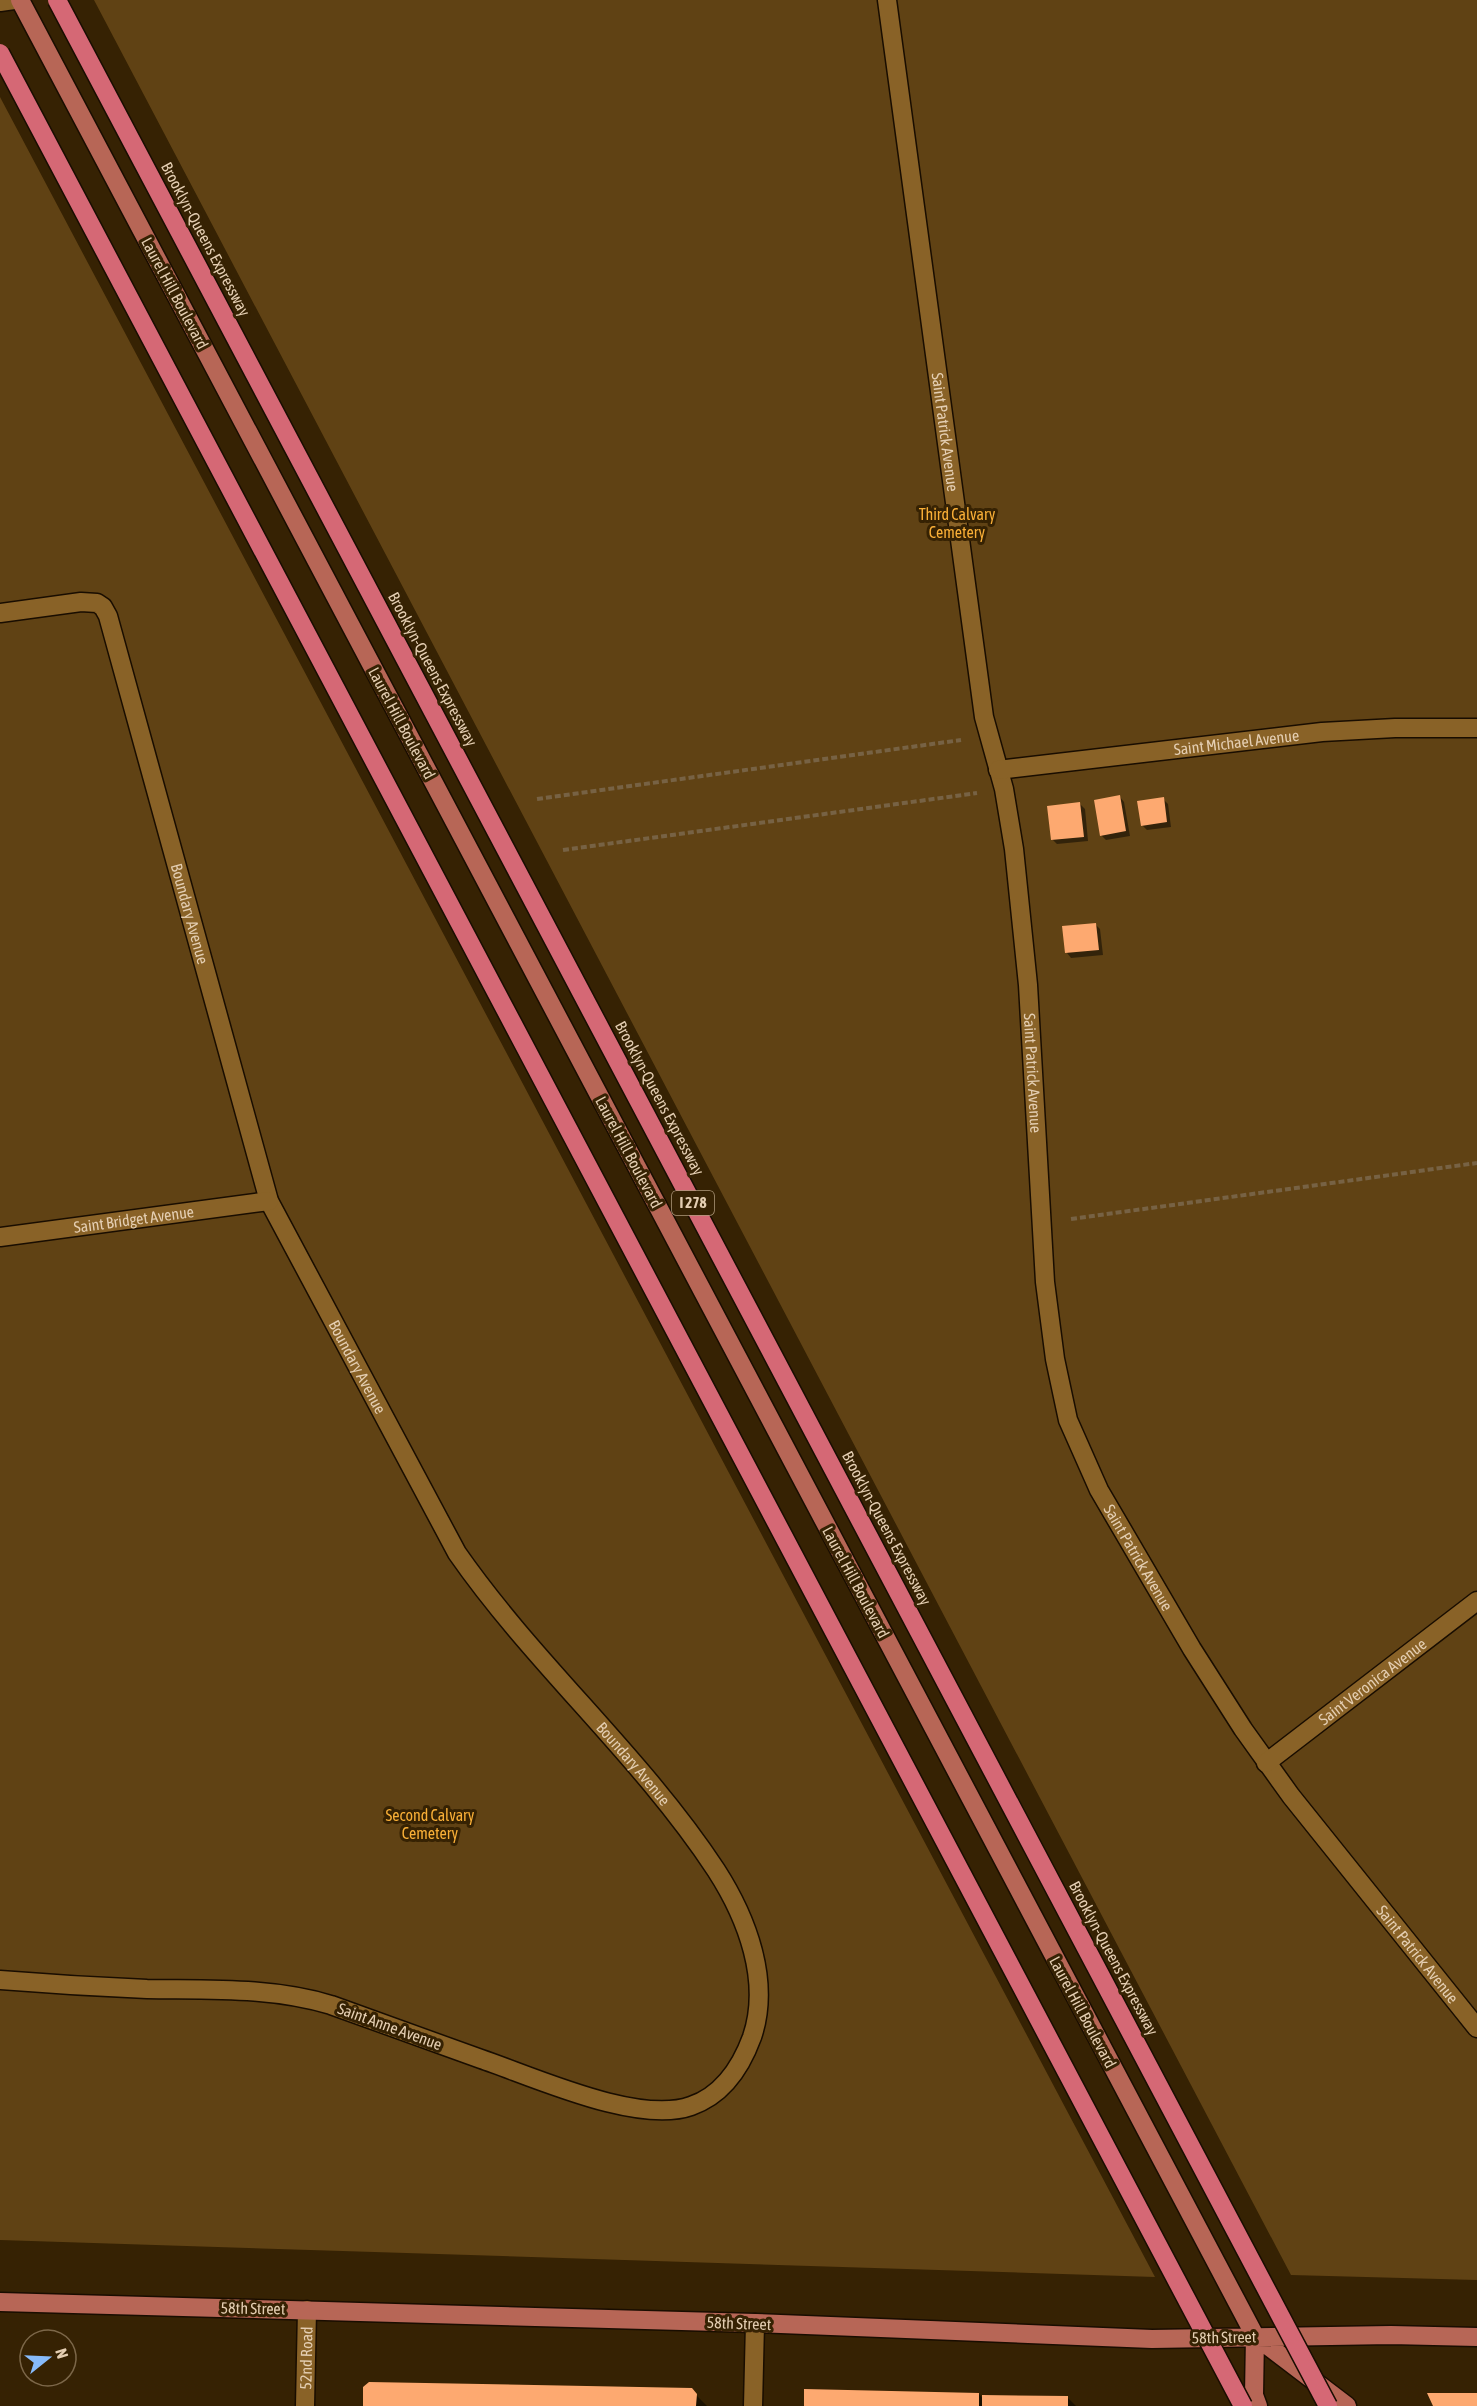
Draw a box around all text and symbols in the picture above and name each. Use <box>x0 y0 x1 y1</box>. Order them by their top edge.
street label: Brooklyn-Queens Expressway <box>157 159 254 320</box>
street label: Laurel Hill Boulevard <box>138 234 212 352</box>
street label: Saint Patrick Avenue <box>928 371 962 493</box>
park label: Third Calvary Cemetery <box>919 505 996 542</box>
street label: Brooklyn-Queens Expressway <box>384 589 481 750</box>
street label: Laurel Hill Boulevard <box>365 664 439 782</box>
street label: Saint Michael Avenue <box>1173 726 1300 758</box>
street label: Boundary Avenue <box>168 861 212 966</box>
street label: Saint Patrick Avenue <box>1021 1013 1045 1133</box>
street label: Brooklyn-Queens Expressway <box>611 1018 708 1179</box>
street label: Laurel Hill Boulevard <box>592 1093 666 1211</box>
road number: I 278 <box>672 1191 714 1215</box>
street label: Saint Bridget Avenue <box>73 1202 195 1236</box>
street label: Boundary Avenue <box>325 1317 390 1417</box>
street label: Brooklyn-Queens Expressway <box>838 1448 935 1609</box>
street label: Saint Patrick Avenue <box>1100 1501 1176 1614</box>
street label: Laurel Hill Boulevard <box>819 1523 893 1641</box>
street label: Saint Veronica Avenue <box>1315 1634 1430 1728</box>
street label: Boundary Avenue <box>593 1718 674 1809</box>
park label: Second Calvary Cemetery <box>386 1806 475 1843</box>
street label: Brooklyn-Queens Expressway <box>1065 1878 1162 2039</box>
street label: Saint Patrick Avenue <box>1373 1902 1462 2007</box>
street label: Laurel Hill Boulevard <box>1046 1953 1120 2071</box>
street label: Saint Anne Avenue <box>335 1999 445 2053</box>
street label: 58th Street <box>220 2298 286 2318</box>
street label: 58th Street <box>706 2313 772 2333</box>
street label: 52nd Road <box>296 2326 316 2390</box>
street label: 58th Street <box>1191 2327 1257 2347</box>
north arrow <box>18 2328 78 2388</box>
text: N <box>52 2346 72 2361</box>

